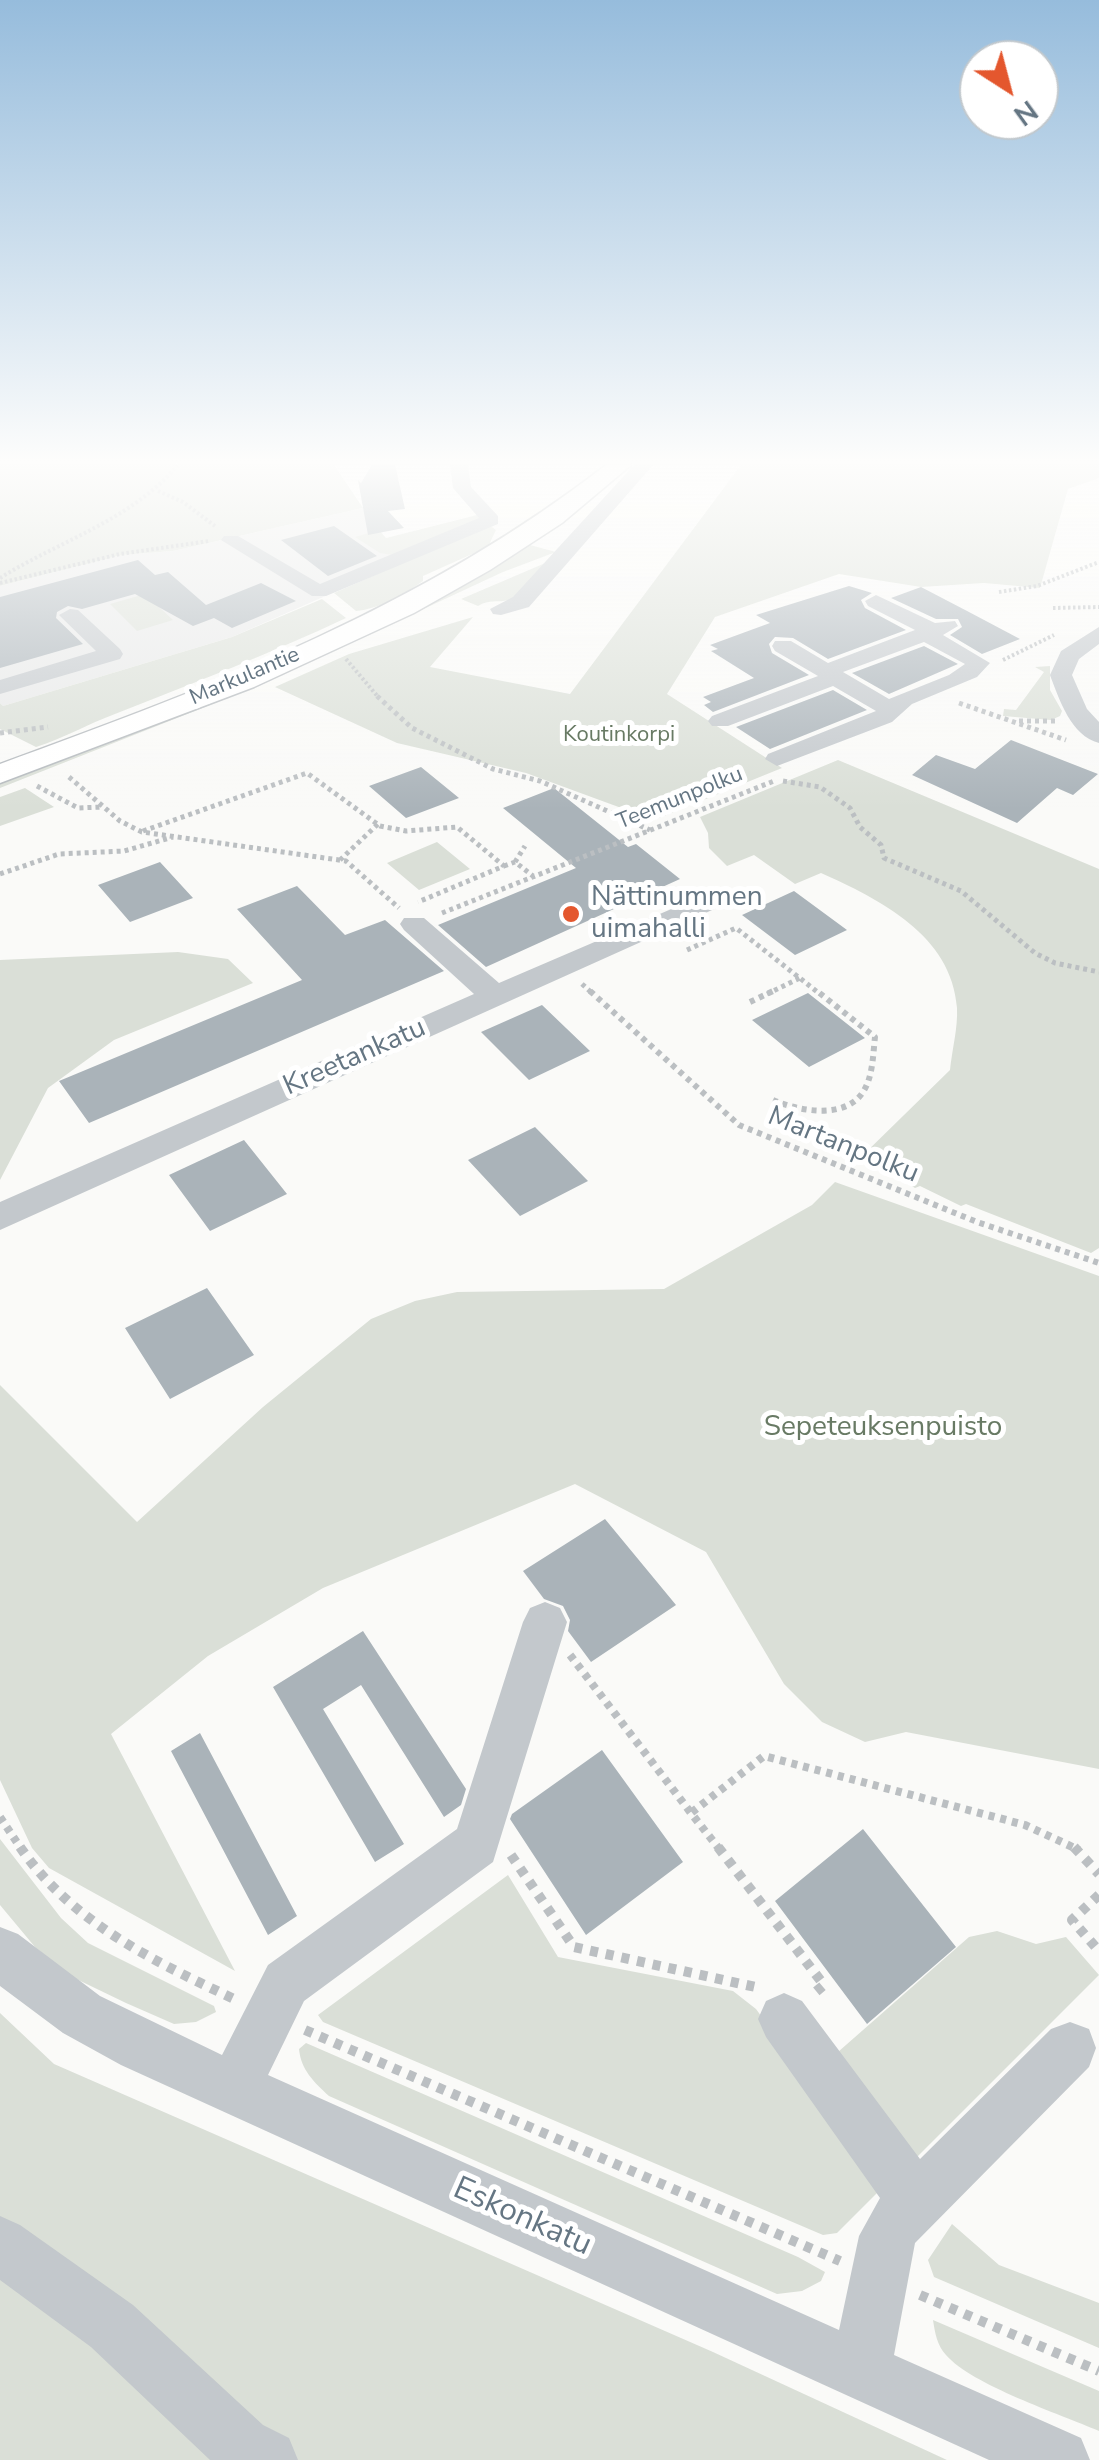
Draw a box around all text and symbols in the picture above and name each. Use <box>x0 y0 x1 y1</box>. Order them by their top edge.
north arrow <box>959 40 1059 140</box>
text: N <box>1006 91 1045 134</box>
street label: Markulantie <box>186 642 304 712</box>
park label: Koutinkorpi <box>563 723 675 749</box>
street label: Teemunpolku <box>613 762 747 836</box>
place label: Nättinummen uimahalli <box>591 881 763 947</box>
marker: Nättinummen uimahalli <box>560 903 582 925</box>
street label: Kreetankatu <box>279 1012 431 1104</box>
street label: Martanpolku <box>763 1100 923 1192</box>
park label: Sepeteuksenpuisto <box>764 1411 1002 1445</box>
street label: Eskonkatu <box>447 2171 597 2265</box>

